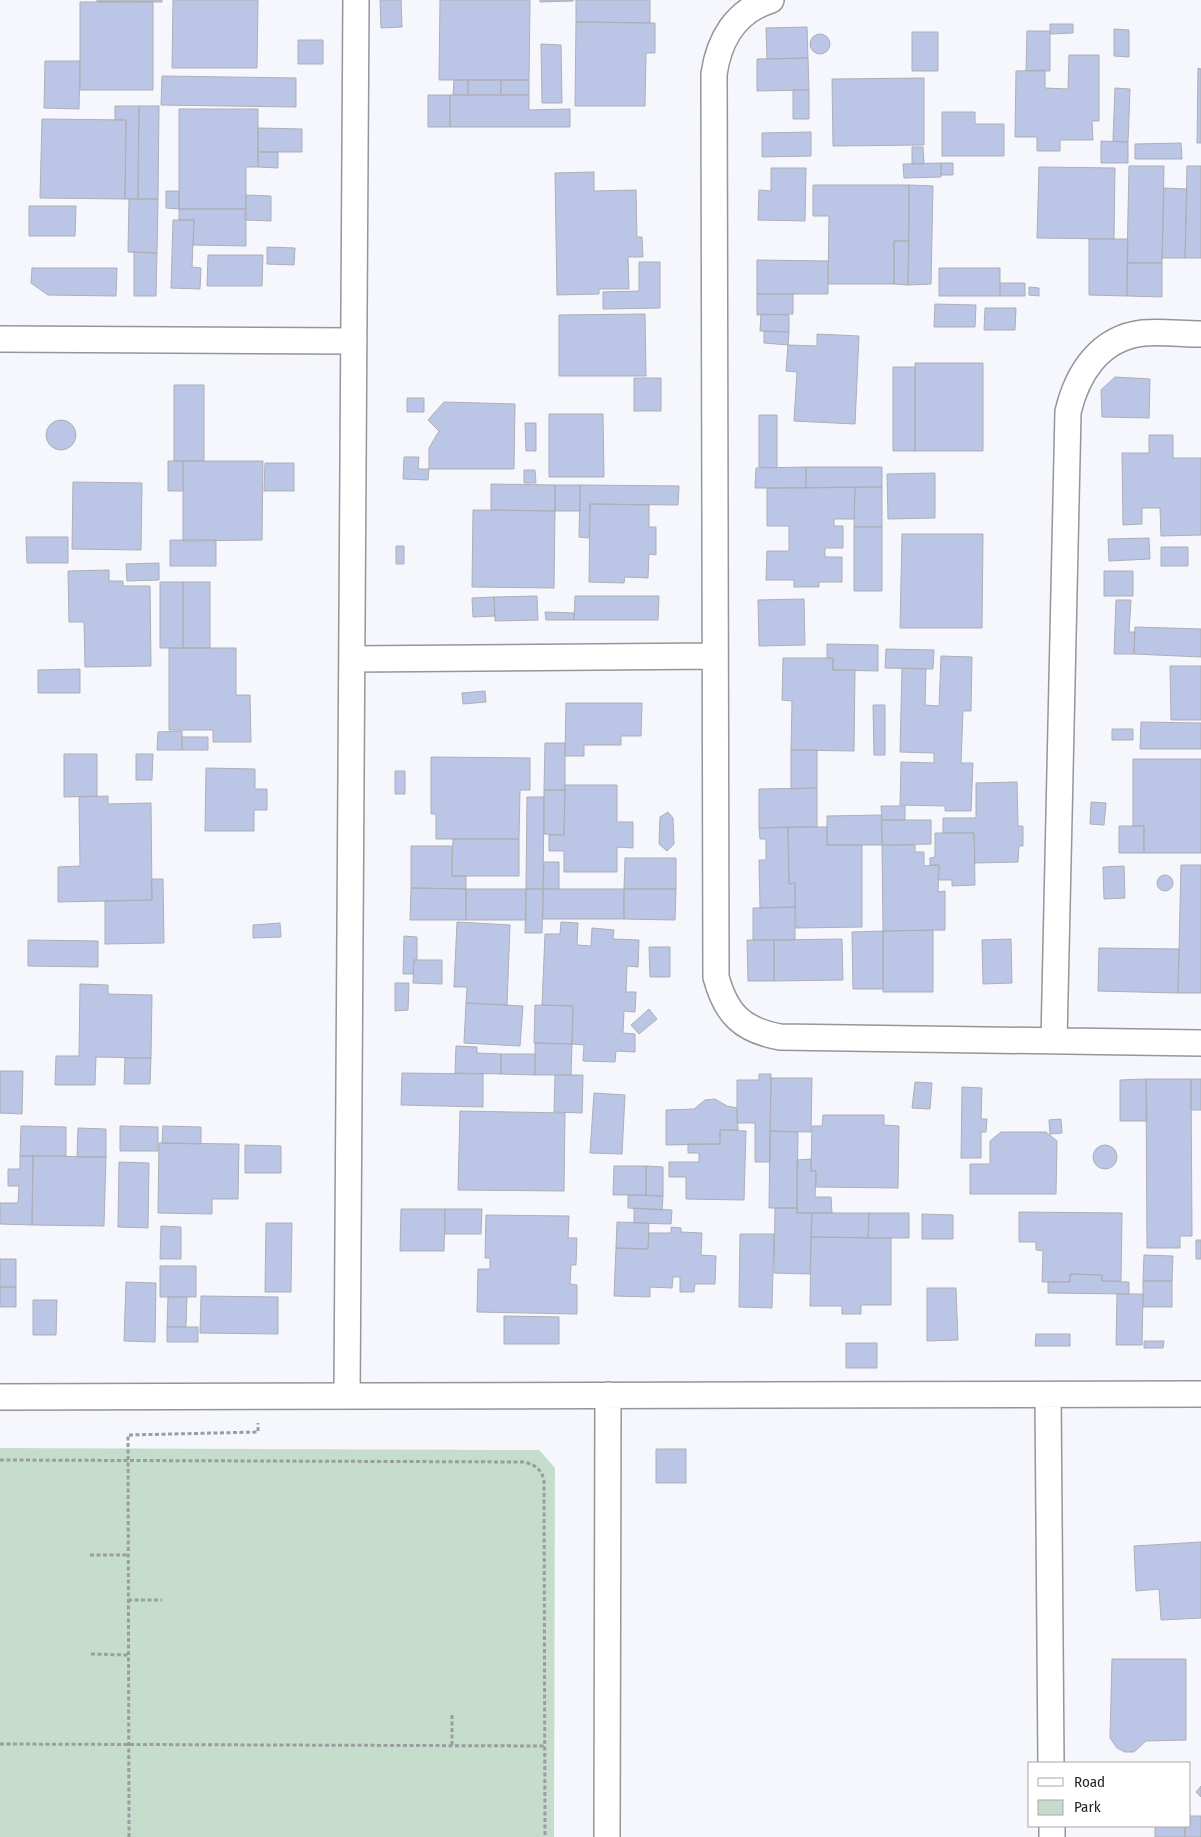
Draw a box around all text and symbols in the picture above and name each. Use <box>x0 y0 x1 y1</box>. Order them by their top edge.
legend <box>1028 1762 1191 1827</box>
text: Road <box>1074 1773 1105 1791</box>
text: Park <box>1074 1798 1101 1816</box>

